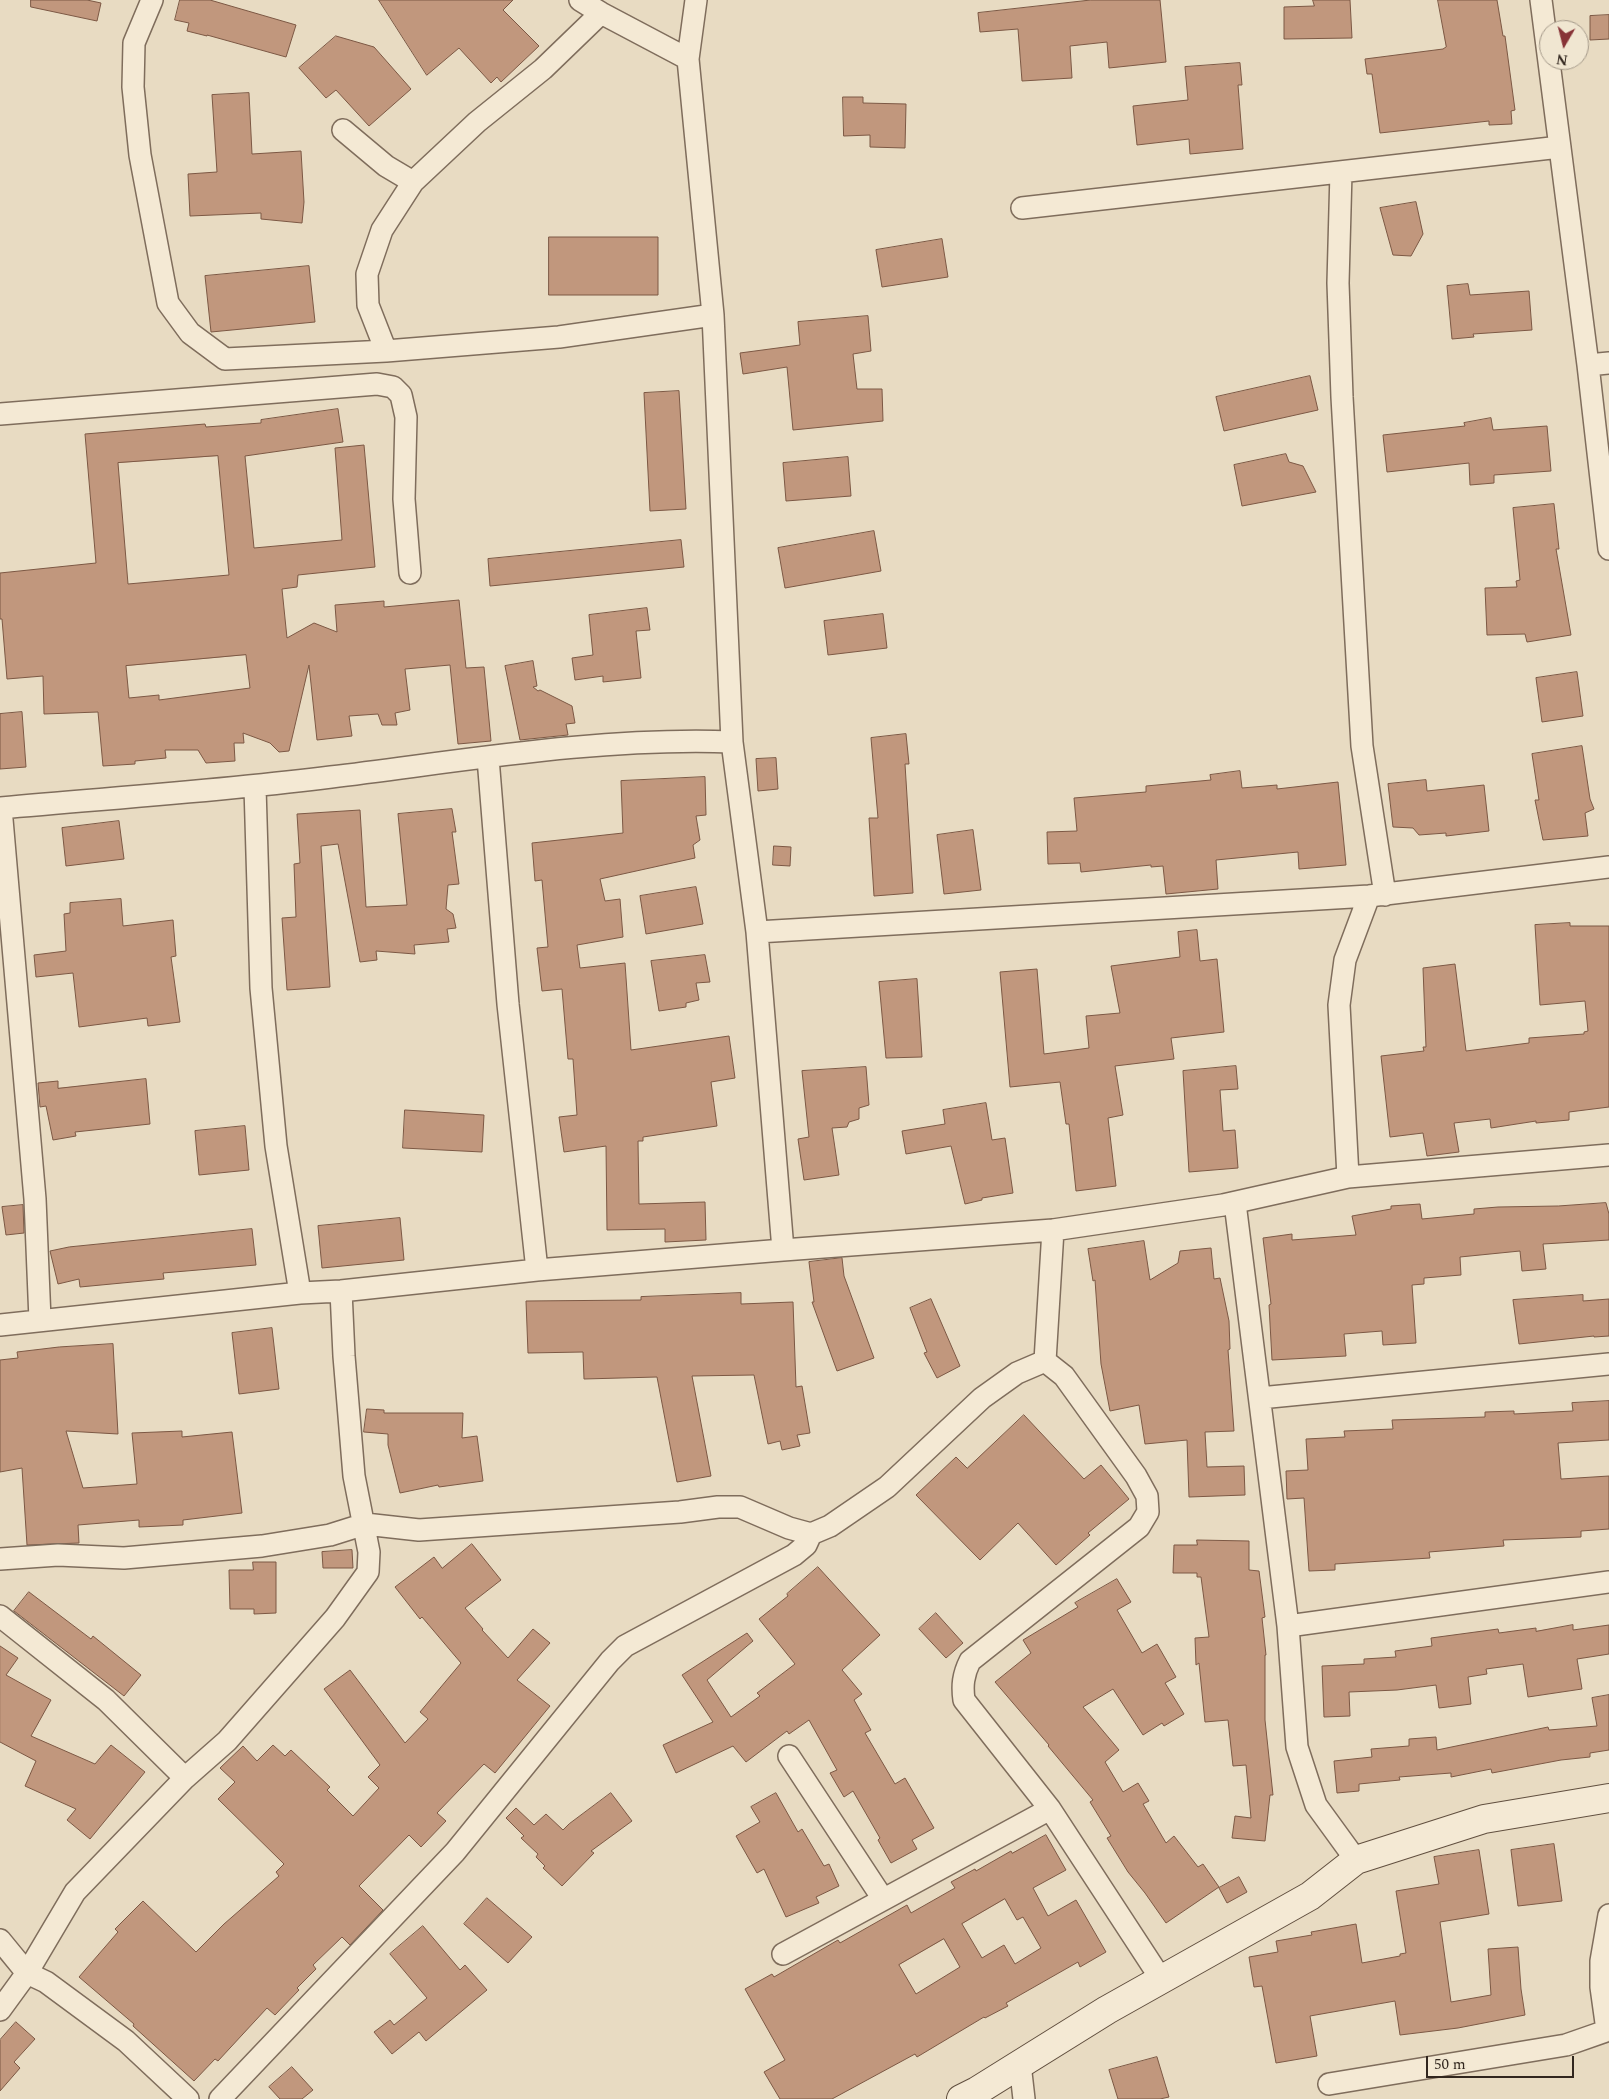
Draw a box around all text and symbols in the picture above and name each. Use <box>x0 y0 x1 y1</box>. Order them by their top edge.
north arrow <box>1539 20 1589 70</box>
text: N <box>1555 48 1569 71</box>
scale bar <box>1429 2046 1576 2078</box>
text: 50 m <box>1434 2053 1466 2076</box>

